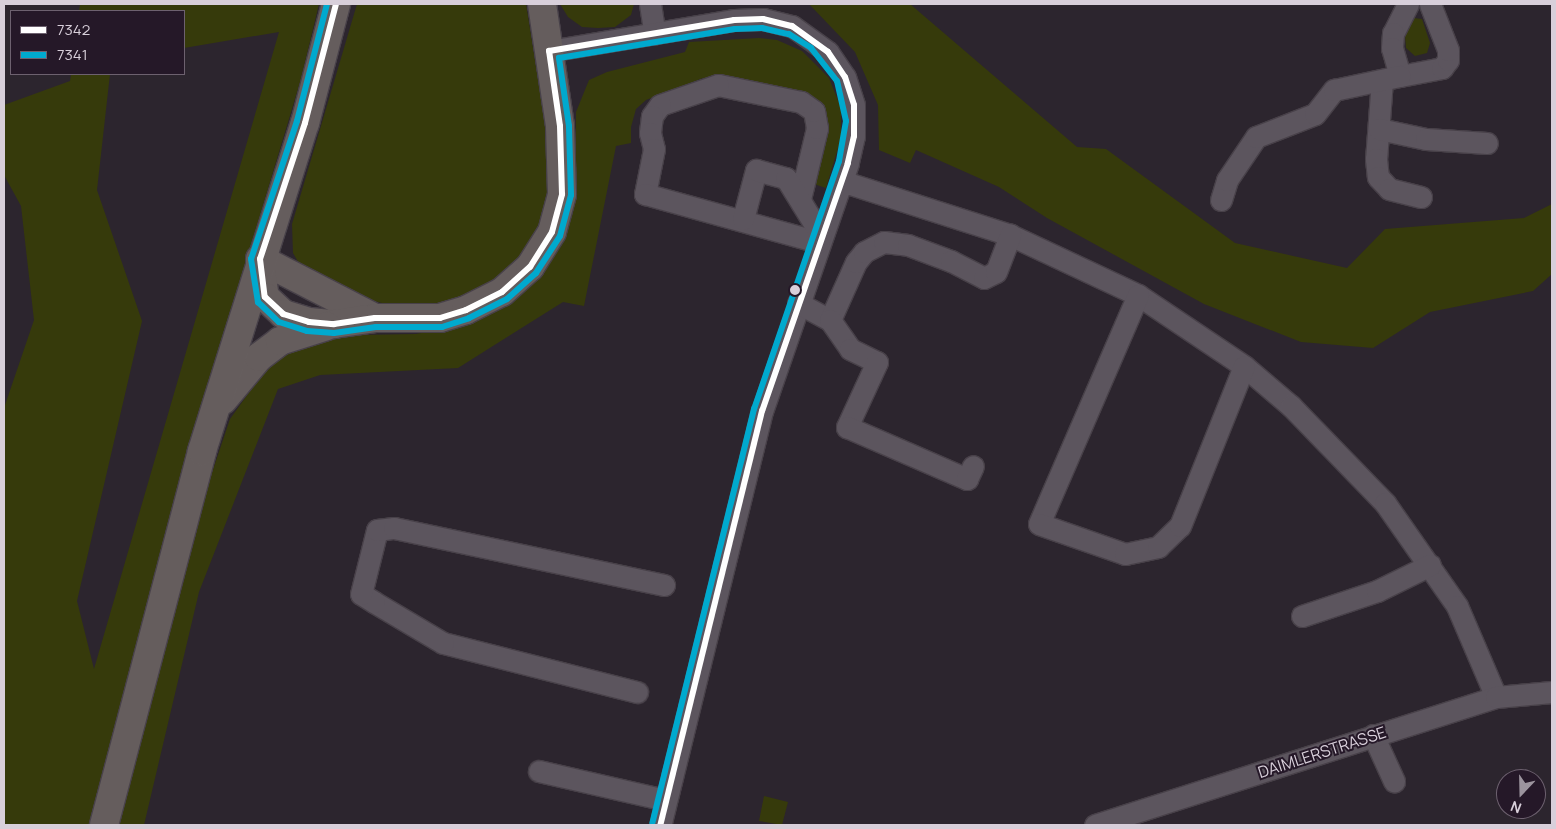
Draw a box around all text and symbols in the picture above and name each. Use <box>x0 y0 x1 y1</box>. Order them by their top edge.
legend <box>10 10 185 75</box>
text: 7342 <box>57 19 90 40</box>
text: 7341 <box>57 44 88 65</box>
unlabelled marker <box>790 285 800 295</box>
street label: DAIMLERSTRASSE <box>1256 722 1388 782</box>
north arrow <box>1496 769 1546 819</box>
text: N <box>1508 797 1524 818</box>

